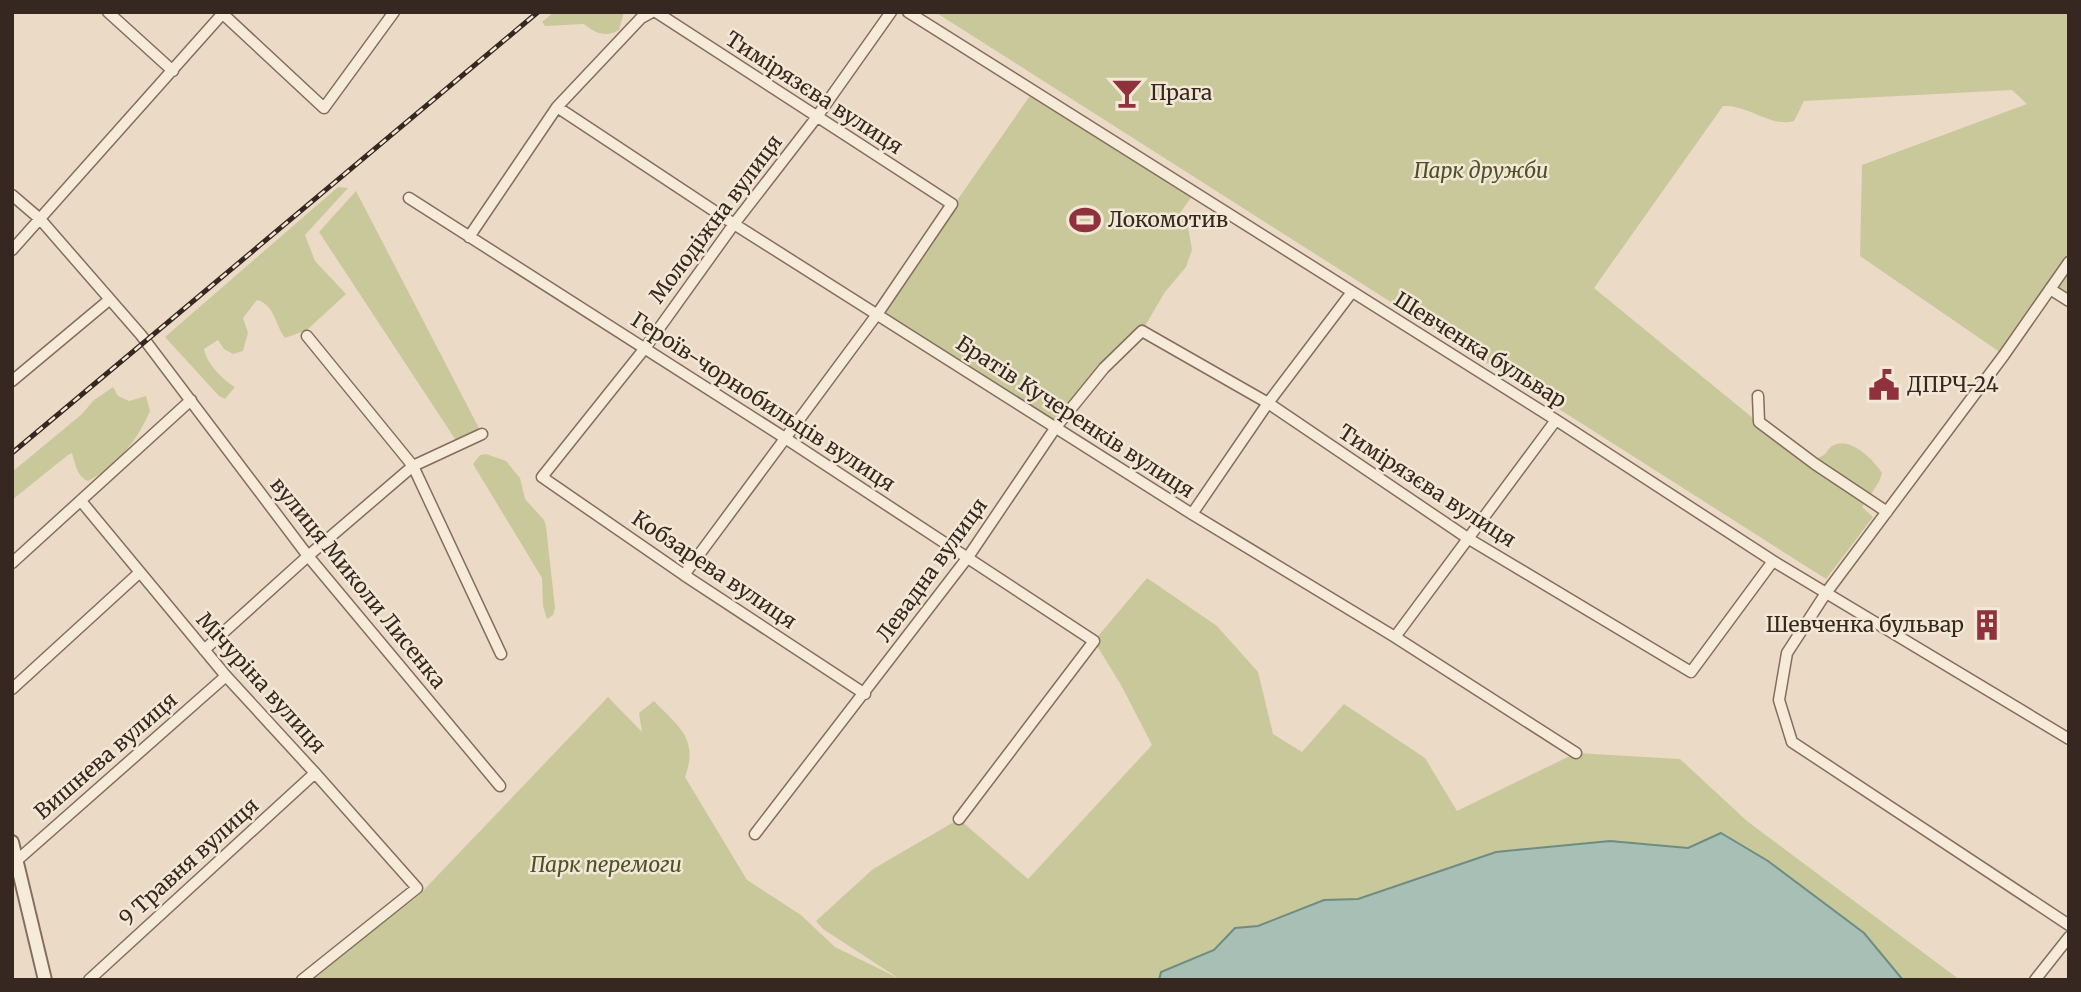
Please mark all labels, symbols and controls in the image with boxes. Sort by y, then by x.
street label: Тимірязєва вулиця [720,25,908,160]
bar icon: Прага [1110,76,1144,110]
place label: Прага [1150,79,1212,106]
street label: Молодіжна вулиця [643,129,788,308]
park label: Парк дружби [1414,157,1548,184]
sports icon: Локомотив [1068,203,1102,237]
place label: Локомотив [1108,206,1228,233]
street label: Шевченка бульвар [1389,286,1572,414]
street label: Героїв-чорнобильців вулиця [626,306,900,497]
street label: Братів Кучеренків вулиця [951,329,1200,504]
public building icon: ДПРЧ-24 [1867,368,1901,402]
place label: ДПРЧ-24 [1907,371,1999,398]
street label: Тимірязєва вулиця [1333,418,1521,553]
street label: вулиця Миколи Лисенка [265,471,452,694]
street label: Левадна вулиця [870,492,993,647]
street label: Кобзарева вулиця [627,504,802,635]
street label: Мічуріна вулиця [191,606,332,759]
building icon: Шевченка бульвар [1970,608,2004,642]
place label: Шевченка бульвар [1766,611,1964,638]
street label: Вишнева вулиця [29,686,183,825]
street label: 9 Травня вулиця [113,792,264,931]
park label: Парк перемоги [530,851,682,878]

